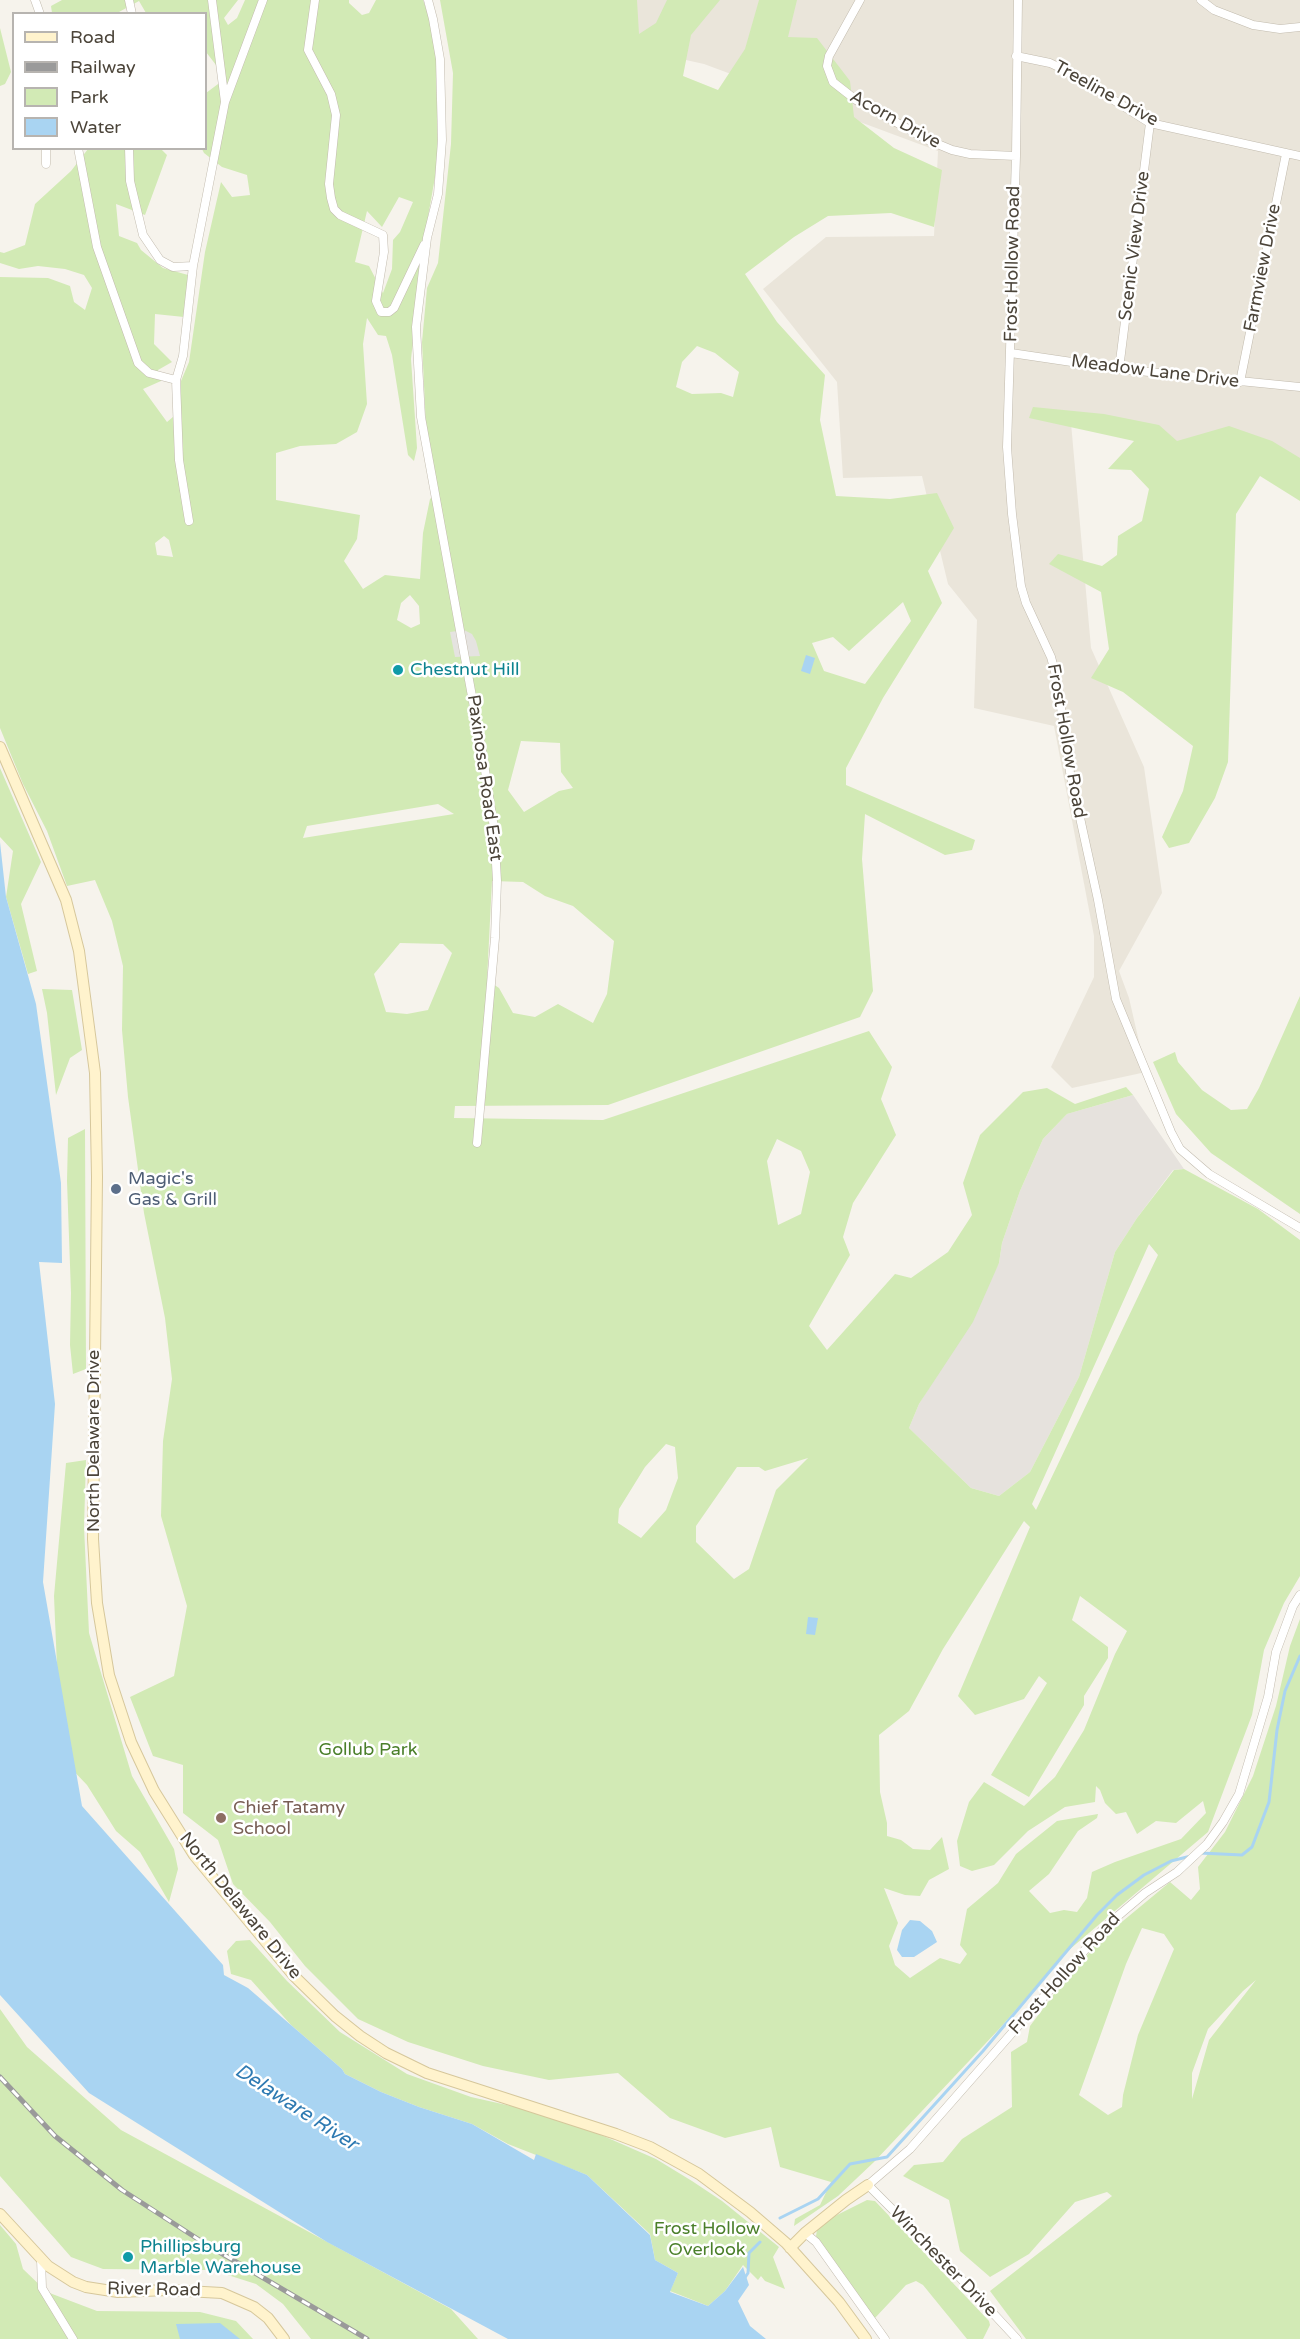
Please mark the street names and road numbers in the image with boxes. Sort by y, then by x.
street label: Treeline Drive [1050,56,1162,132]
street label: Acorn Drive [846,86,944,154]
street label: Scenic View Drive [1115,170,1155,322]
street label: Frost Hollow Road [1001,186,1025,342]
street label: Farmview Drive [1240,202,1286,334]
street label: Meadow Lane Drive [1070,351,1240,393]
street label: Frost Hollow Road [1042,662,1090,820]
street label: Paxinosa Road East [462,693,506,863]
street label: North Delaware Drive [83,1350,105,1532]
street label: North Delaware Drive [174,1828,306,1984]
street label: Frost Hollow Road [1005,1909,1125,2039]
street label: Winchester Drive [885,2202,1001,2322]
street label: River Road [107,2278,201,2302]

